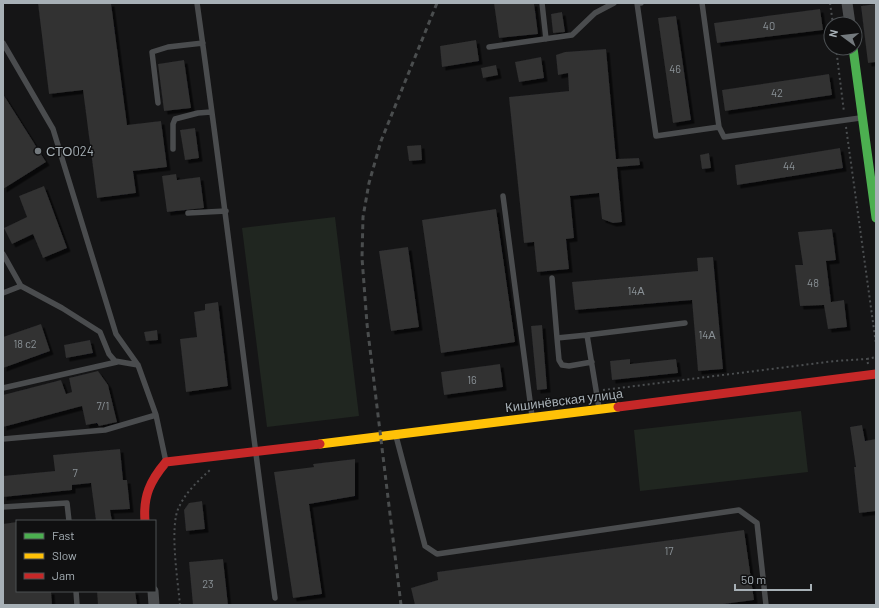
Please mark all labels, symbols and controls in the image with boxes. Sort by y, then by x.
north arrow [823,16,863,56]
house number: 40 [763,19,775,32]
text: N [826,28,840,39]
house number: 46 [669,62,681,75]
house number: 42 [771,86,783,99]
place label: СТО024 [46,143,94,159]
marker: СТО024 [33,146,43,156]
house number: 44 [783,159,795,172]
house number: 48 [807,276,819,289]
house number: 14А [627,284,645,297]
house number: 14А [698,328,716,341]
house number: 18 с2 [13,337,37,350]
house number: 16 [467,373,477,386]
street label: Кишинёвская улица [504,385,625,415]
house number: 7/1 [97,399,109,412]
house number: 7 [72,466,78,479]
legend [16,520,156,592]
text: Fast [52,528,75,542]
house number: 17 [664,544,674,557]
text: Slow [52,548,77,562]
scale bar [735,566,811,592]
text: Jam [52,568,75,582]
text: 50 m [741,572,766,586]
house number: 23 [202,577,214,590]

